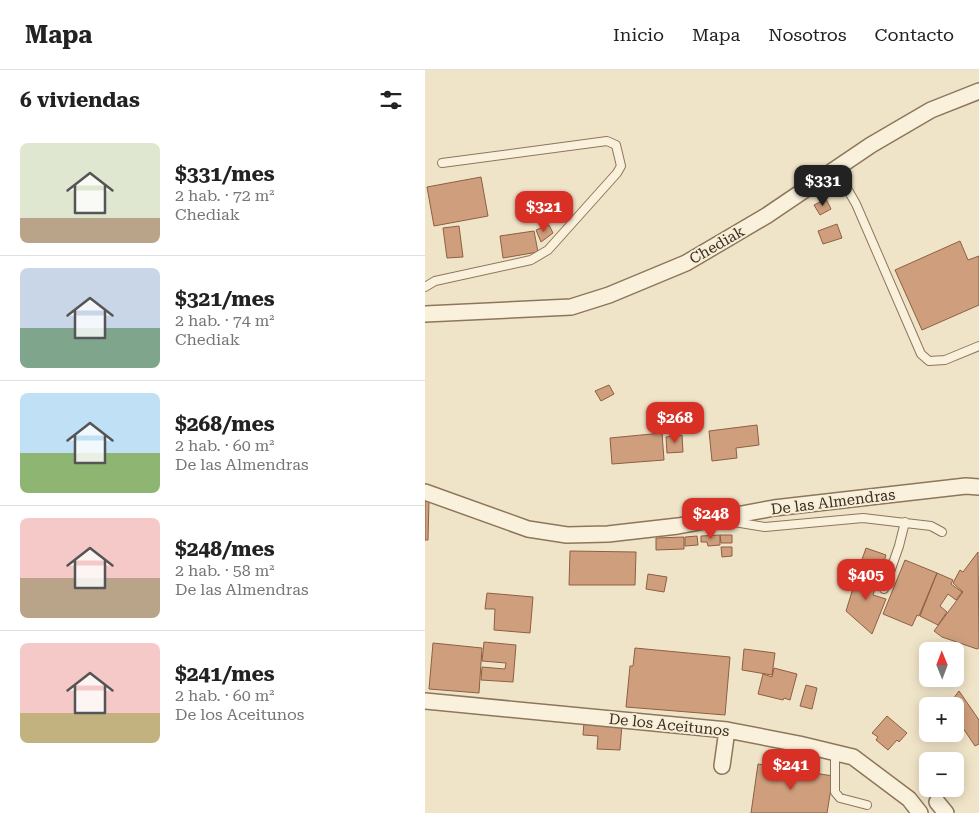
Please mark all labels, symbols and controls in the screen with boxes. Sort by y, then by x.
text: Mapa [25,21,92,49]
text: Inicio [613,24,664,45]
text: Mapa [692,24,740,45]
text: Nosotros [768,24,846,45]
text: Contacto [874,24,954,45]
icon: filters [377,86,405,114]
text: 6 viviendas [20,88,140,112]
text: $331/mes [175,162,275,186]
icon: home [60,163,120,223]
pin: $331 [793,164,853,207]
text: $331 [805,171,841,190]
text: 2 hab. · 72 m² [175,186,275,205]
pin: $321 [514,190,574,233]
text: $321 [526,197,562,216]
text: Chediak [175,205,240,224]
street label: Chediak [686,222,748,268]
text: $321/mes [175,287,275,311]
icon: home [60,288,120,348]
text: 2 hab. · 74 m² [175,311,275,330]
text: Chediak [175,330,240,349]
pin: $268 [645,402,705,444]
text: $268 [657,408,693,427]
text: $268/mes [175,412,275,436]
icon: home [60,413,120,473]
text: 2 hab. · 60 m² [175,436,275,455]
text: De las Almendras [175,455,309,474]
street label: De las Almendras [770,485,896,519]
pin: $248 [681,498,741,540]
text: $248 [693,504,729,523]
text: $248/mes [175,537,275,561]
icon: home [60,538,120,598]
pin: $405 [836,558,896,601]
text: 2 hab. · 58 m² [175,561,275,580]
text: $405 [848,565,884,584]
text: De las Almendras [175,580,309,599]
north arrow [919,642,964,688]
map controls [919,642,964,797]
text: $241/mes [175,662,275,686]
icon: home [60,663,120,723]
text: 2 hab. · 60 m² [175,686,275,705]
button: + [919,697,964,742]
text: De los Aceitunos [175,705,304,724]
street label: De los Aceitunos [608,710,730,740]
pin: $241 [761,748,821,791]
button: − [919,752,964,797]
text: $241 [773,755,809,774]

